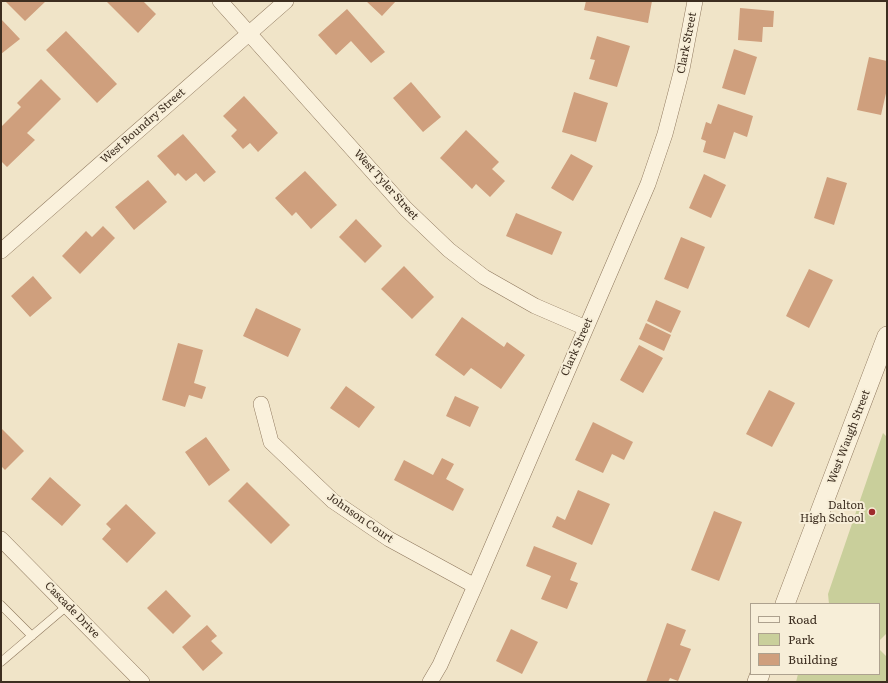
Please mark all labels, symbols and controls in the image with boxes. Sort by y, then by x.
street label: Clark Street [675,11,699,75]
street label: West Boundry Street [98,86,188,166]
street label: West Tyler Street [351,147,421,223]
street label: Clark Street [558,316,596,378]
street label: West Waugh Street [825,388,873,486]
street label: Johnson Court [324,490,396,546]
place label: Dalton High School [800,499,864,525]
marker: Dalton High School [867,507,877,517]
street label: Cascade Drive [42,579,102,641]
legend [750,603,880,675]
text: Road [788,610,817,628]
text: Park [788,630,814,648]
text: Building [788,650,837,668]

